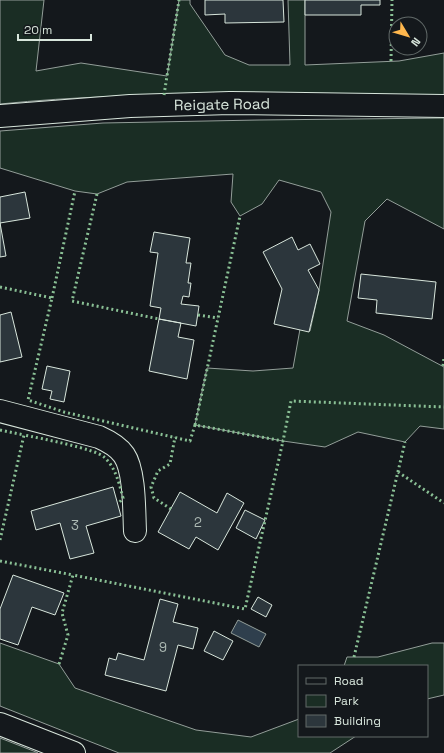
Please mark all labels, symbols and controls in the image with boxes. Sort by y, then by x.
scale bar [18,16,91,42]
north arrow [388,16,428,56]
text: 20 m [24,22,52,38]
text: N [408,35,424,49]
street label: Reigate Road [174,94,270,114]
house number: 2 [194,514,202,531]
house number: 3 [71,517,79,534]
house number: 9 [159,639,167,656]
legend [298,665,428,737]
text: Road [334,673,363,689]
text: Park [334,693,359,709]
text: Building [334,713,381,729]

